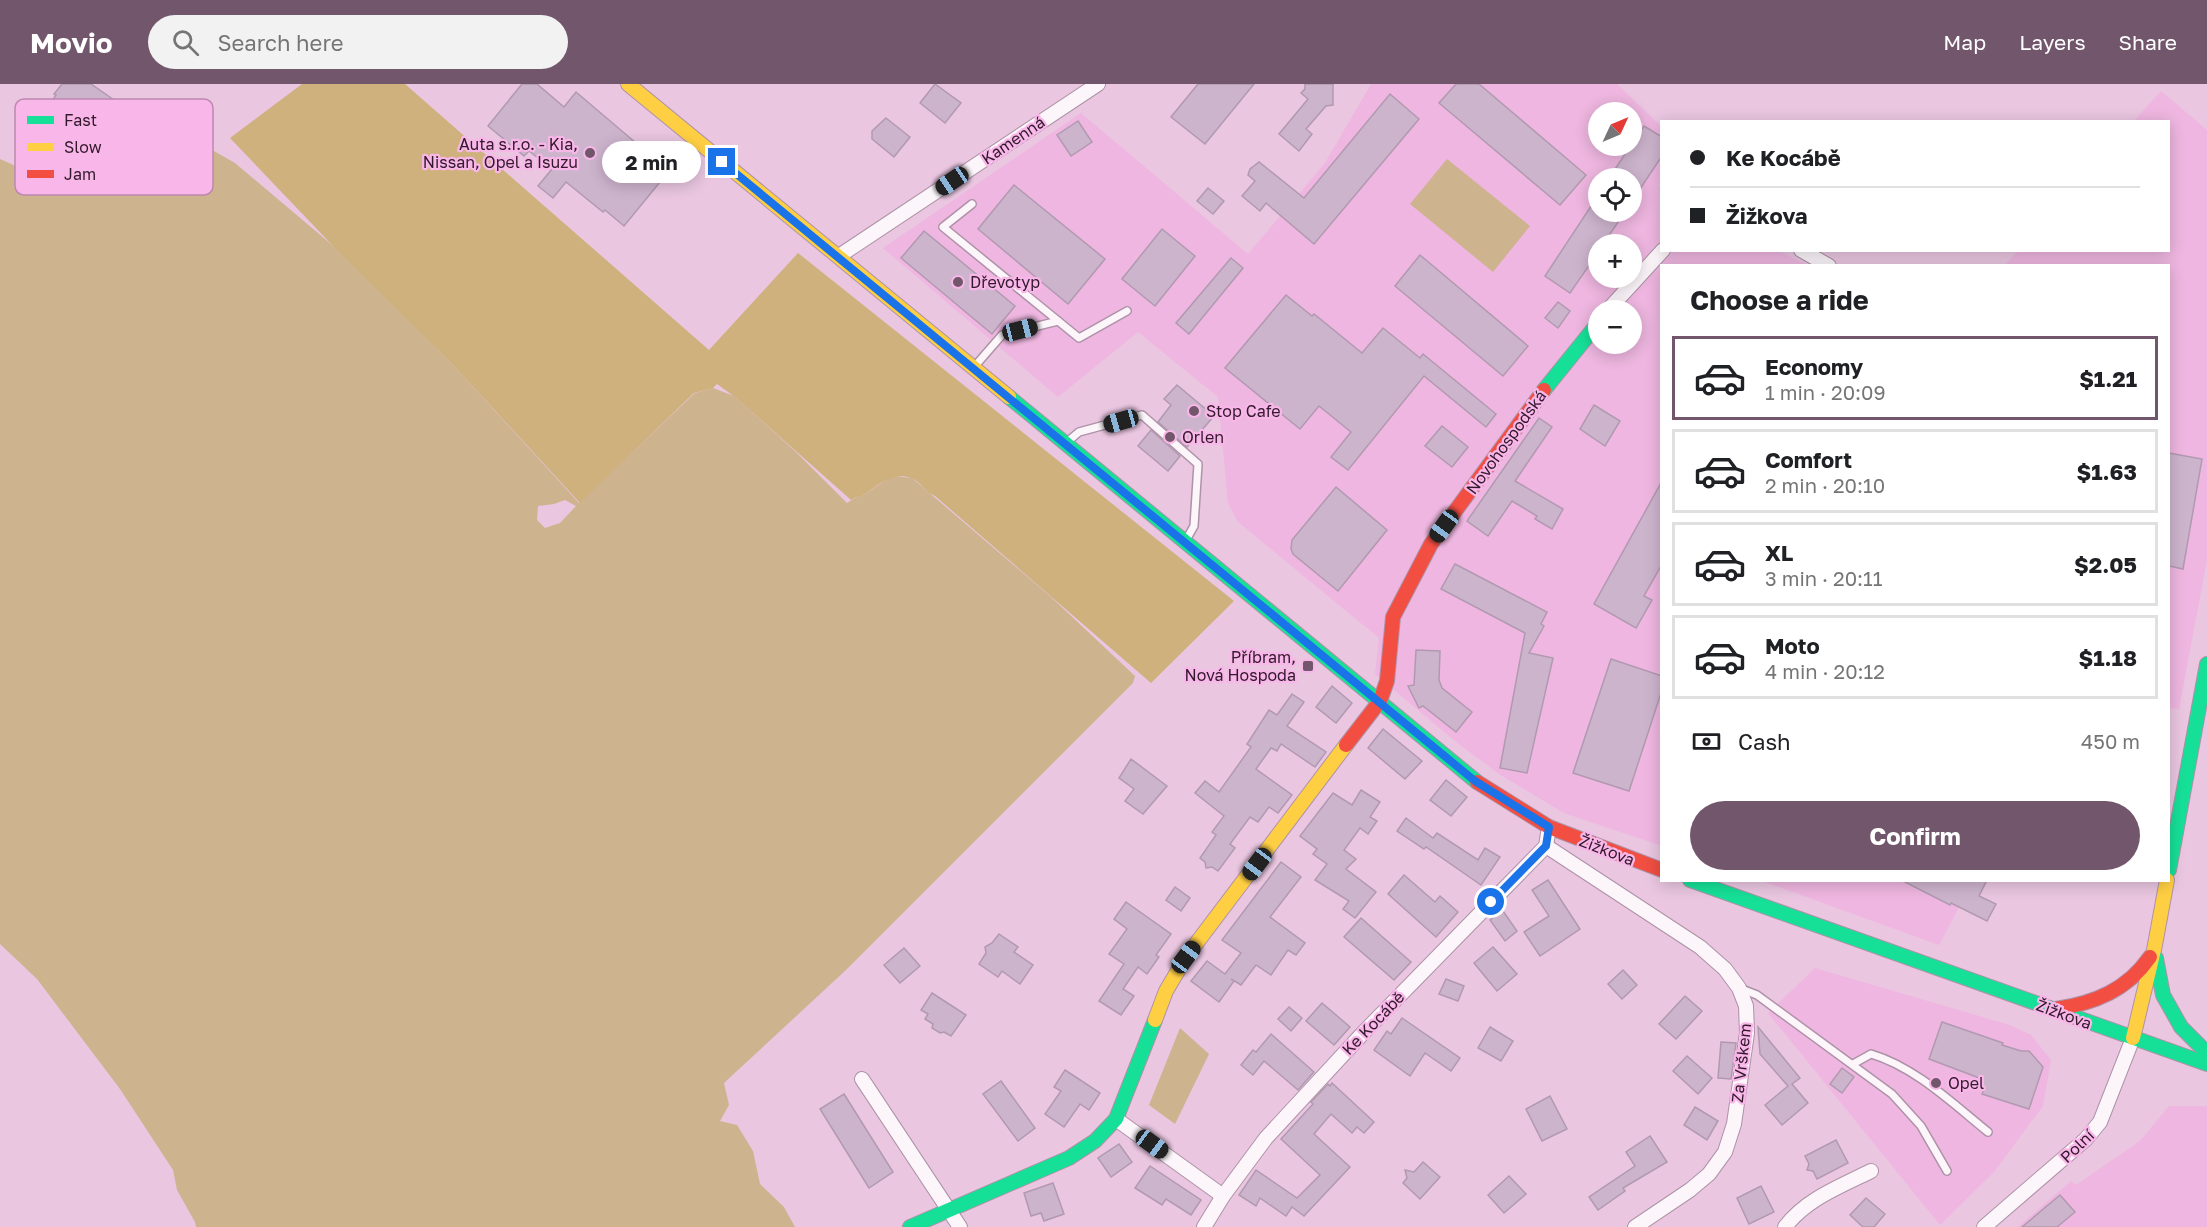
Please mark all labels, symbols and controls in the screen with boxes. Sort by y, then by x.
search box [148,15,568,69]
text: Movio [30,26,112,59]
icon: search [169,26,202,59]
text: Search here [217,29,344,56]
text: Map [1943,29,1986,55]
text: Layers [2019,29,2086,55]
text: Share [2119,29,2177,55]
legend [15,99,213,195]
north arrow [1588,102,1642,156]
map controls [1588,102,1642,354]
text: Fast [64,110,97,130]
street label: Kamenná [978,112,1048,168]
place label: Auta s.r.o. - Kia, Nissan, Opel a Isuzu [423,134,578,172]
text: Slow [64,137,102,157]
callout: 2 min [602,141,701,183]
text: Ke Kocábě [1726,144,1841,171]
marker: Auta s.r.o. - Kia, Nissan, Opel a Isuzu [583,146,597,160]
route end [708,148,735,175]
text: 2 min [625,150,678,174]
car [932,163,972,199]
text: Jam [64,164,96,184]
button: locate [1588,168,1642,222]
text: Žižkova [1726,202,1807,229]
button: + [1588,234,1642,288]
place label: Dřevotyp [970,272,1040,292]
marker: Dřevotyp [951,275,965,289]
text: Choose a ride [1690,284,1869,316]
button: − [1588,300,1642,354]
car [1000,317,1040,343]
icon: car [1693,351,1747,405]
text: Economy [1765,353,1863,380]
text: $1.21 [2079,365,2137,392]
text: 1 min · 20:09 [1765,380,1886,404]
street label: Novohospodská [1462,386,1550,498]
place label: Stop Cafe [1206,401,1281,421]
marker: Stop Cafe [1187,404,1201,418]
car [1101,407,1141,435]
place label: Orlen [1182,427,1224,447]
marker: Orlen [1163,430,1177,444]
icon: car [1693,444,1747,498]
text: Comfort [1765,446,1852,473]
text: $1.63 [2076,458,2137,485]
text: 2 min · 20:10 [1765,473,1885,497]
car [1426,506,1462,546]
icon: car [1693,537,1747,591]
text: XL [1765,539,1793,566]
text: $2.05 [2074,551,2137,578]
text: 3 min · 20:11 [1765,566,1882,590]
icon: car [1693,630,1747,684]
text: Moto [1765,632,1820,659]
text: $1.18 [2078,644,2137,671]
place label: Příbram, Nová Hospoda [1184,647,1296,685]
marker: Příbram, Nová Hospoda [1301,659,1315,673]
text: 4 min · 20:12 [1765,659,1885,683]
icon: cash [1690,725,1723,758]
text: Cash [1738,728,1791,755]
text: 450 m [2081,729,2140,753]
button: Confirm [1690,801,2140,870]
street label: Žižkova [1577,830,1637,870]
car [1239,844,1275,884]
route start [1477,888,1504,915]
car [1168,937,1204,977]
street label: Ke Kocábě [1338,987,1408,1059]
street label: Žižkova [2034,995,2094,1033]
street label: Za Vrškem [1727,1022,1755,1104]
place label: Opel [1948,1073,1984,1093]
marker: Opel [1929,1076,1943,1090]
street label: Polní [2056,1124,2099,1167]
car [1132,1126,1172,1162]

